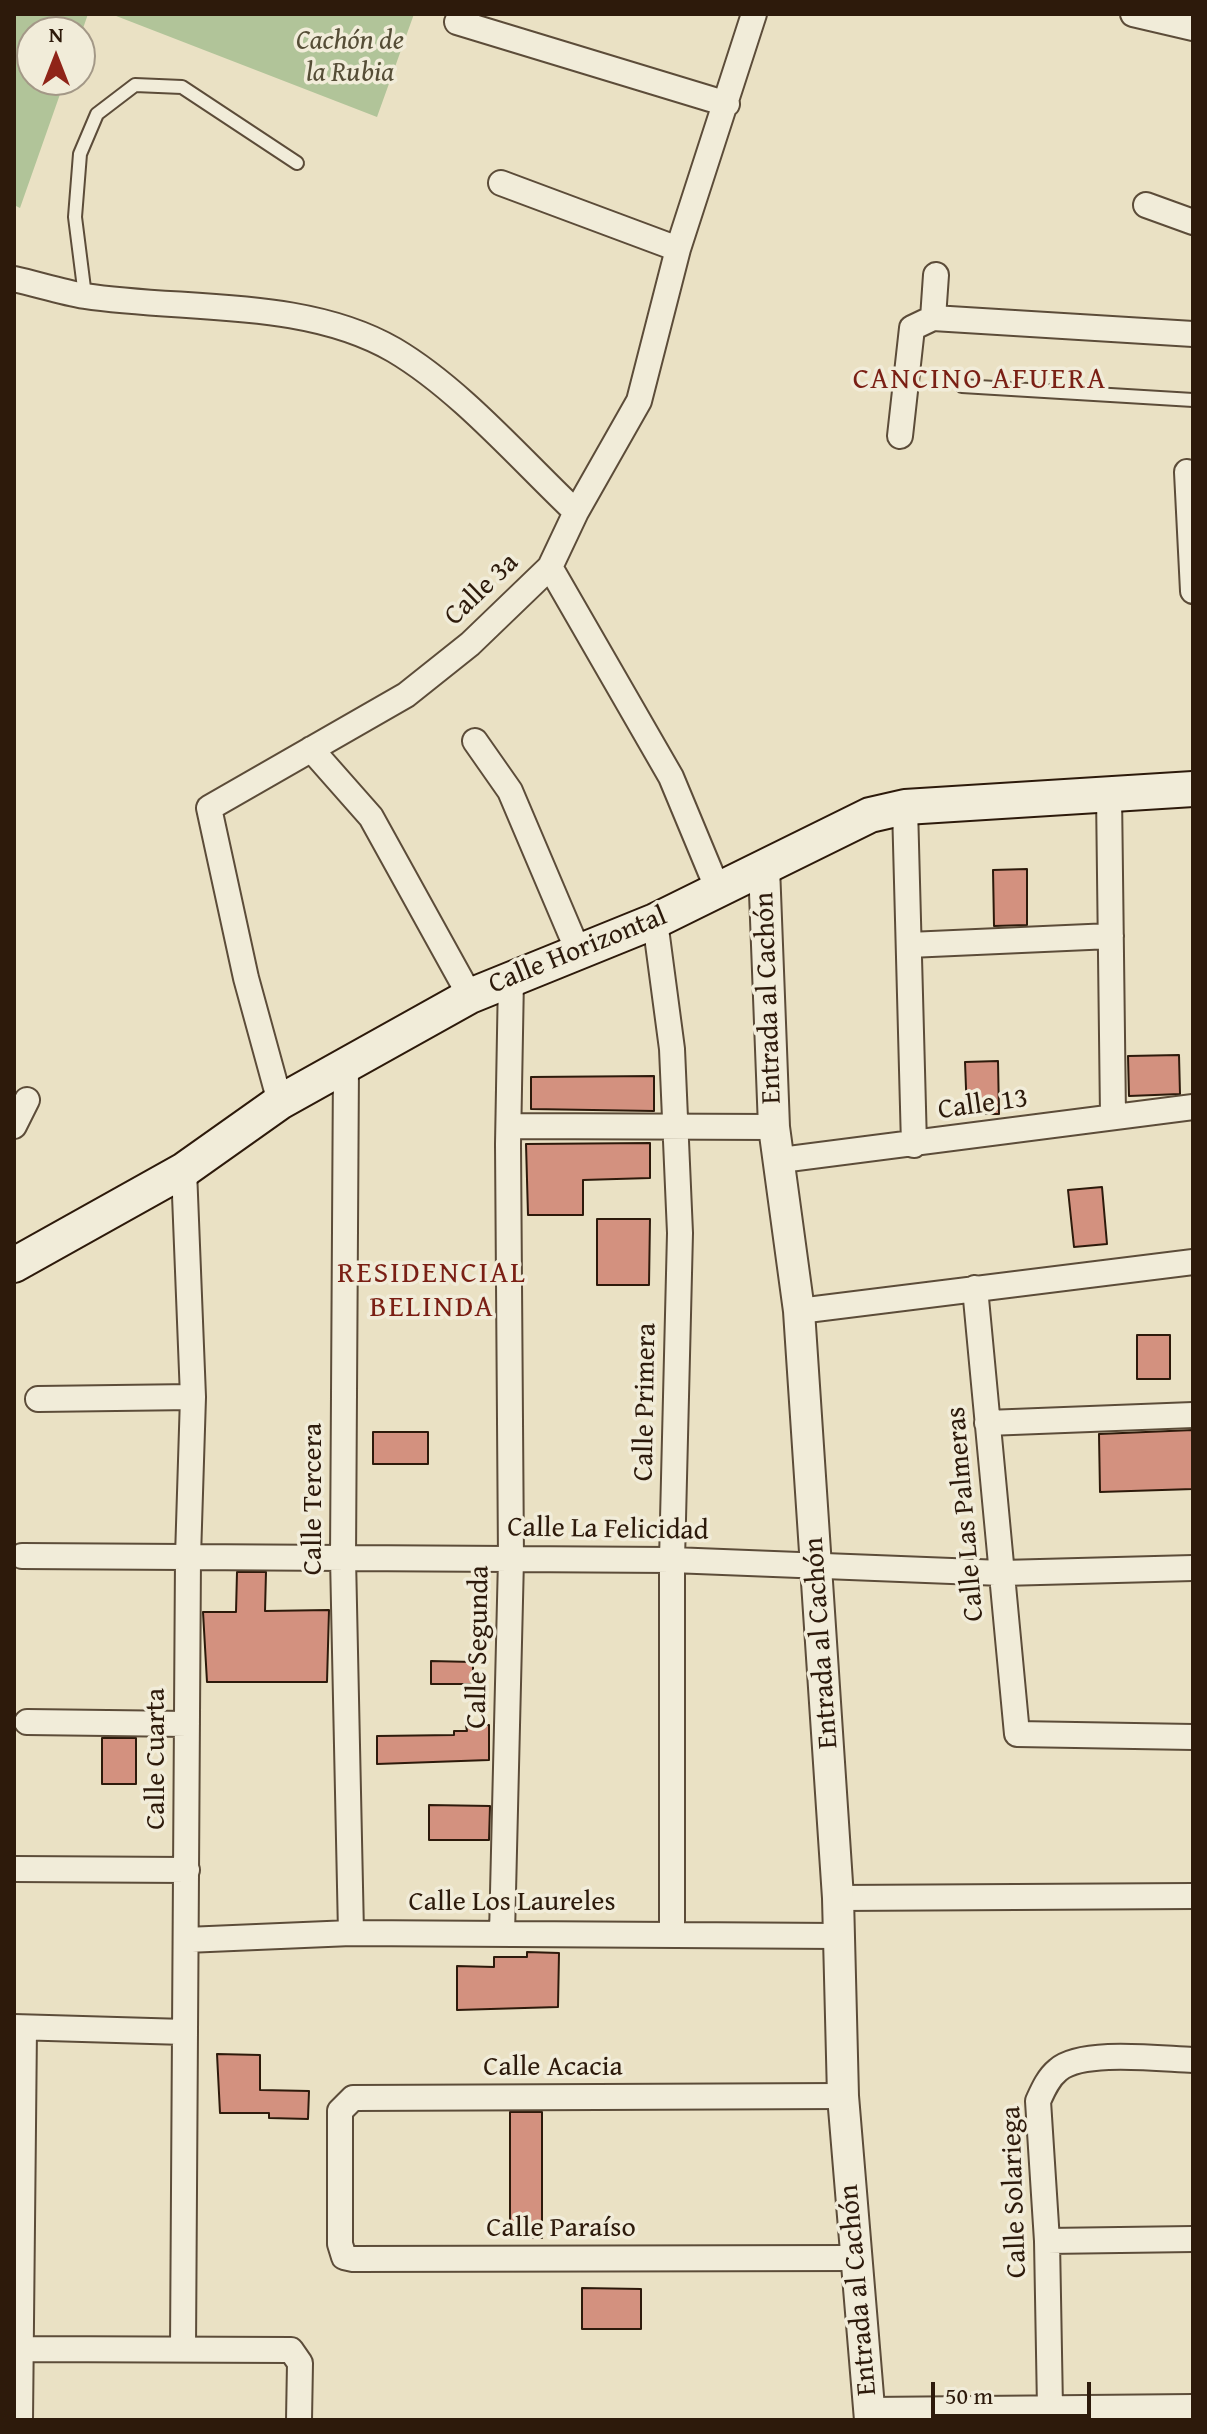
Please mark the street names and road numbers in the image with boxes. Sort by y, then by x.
street label: Calle 3a [438,547,526,633]
street label: Entrada al Cachón [749,891,789,1105]
street label: Calle Horizontal [484,900,672,1002]
street label: Calle 13 [936,1082,1030,1128]
street label: Calle Primera [628,1322,664,1482]
street label: Calle Las Palmeras [940,1405,992,1623]
street label: Calle Tercera [297,1423,331,1575]
street label: Calle La Felicidad [507,1511,709,1549]
street label: Entrada al Cachón [798,1536,846,1750]
street label: Calle Segunda [461,1565,497,1729]
street label: Calle Cuarta [140,1688,174,1830]
street label: Calle Los Laureles [408,1886,616,1920]
street label: Calle Acacia [483,2051,623,2085]
street label: Calle Solariega [995,2105,1035,2279]
street label: Entrada al Cachón [833,2183,885,2397]
street label: Calle Paraíso [486,2212,636,2246]

